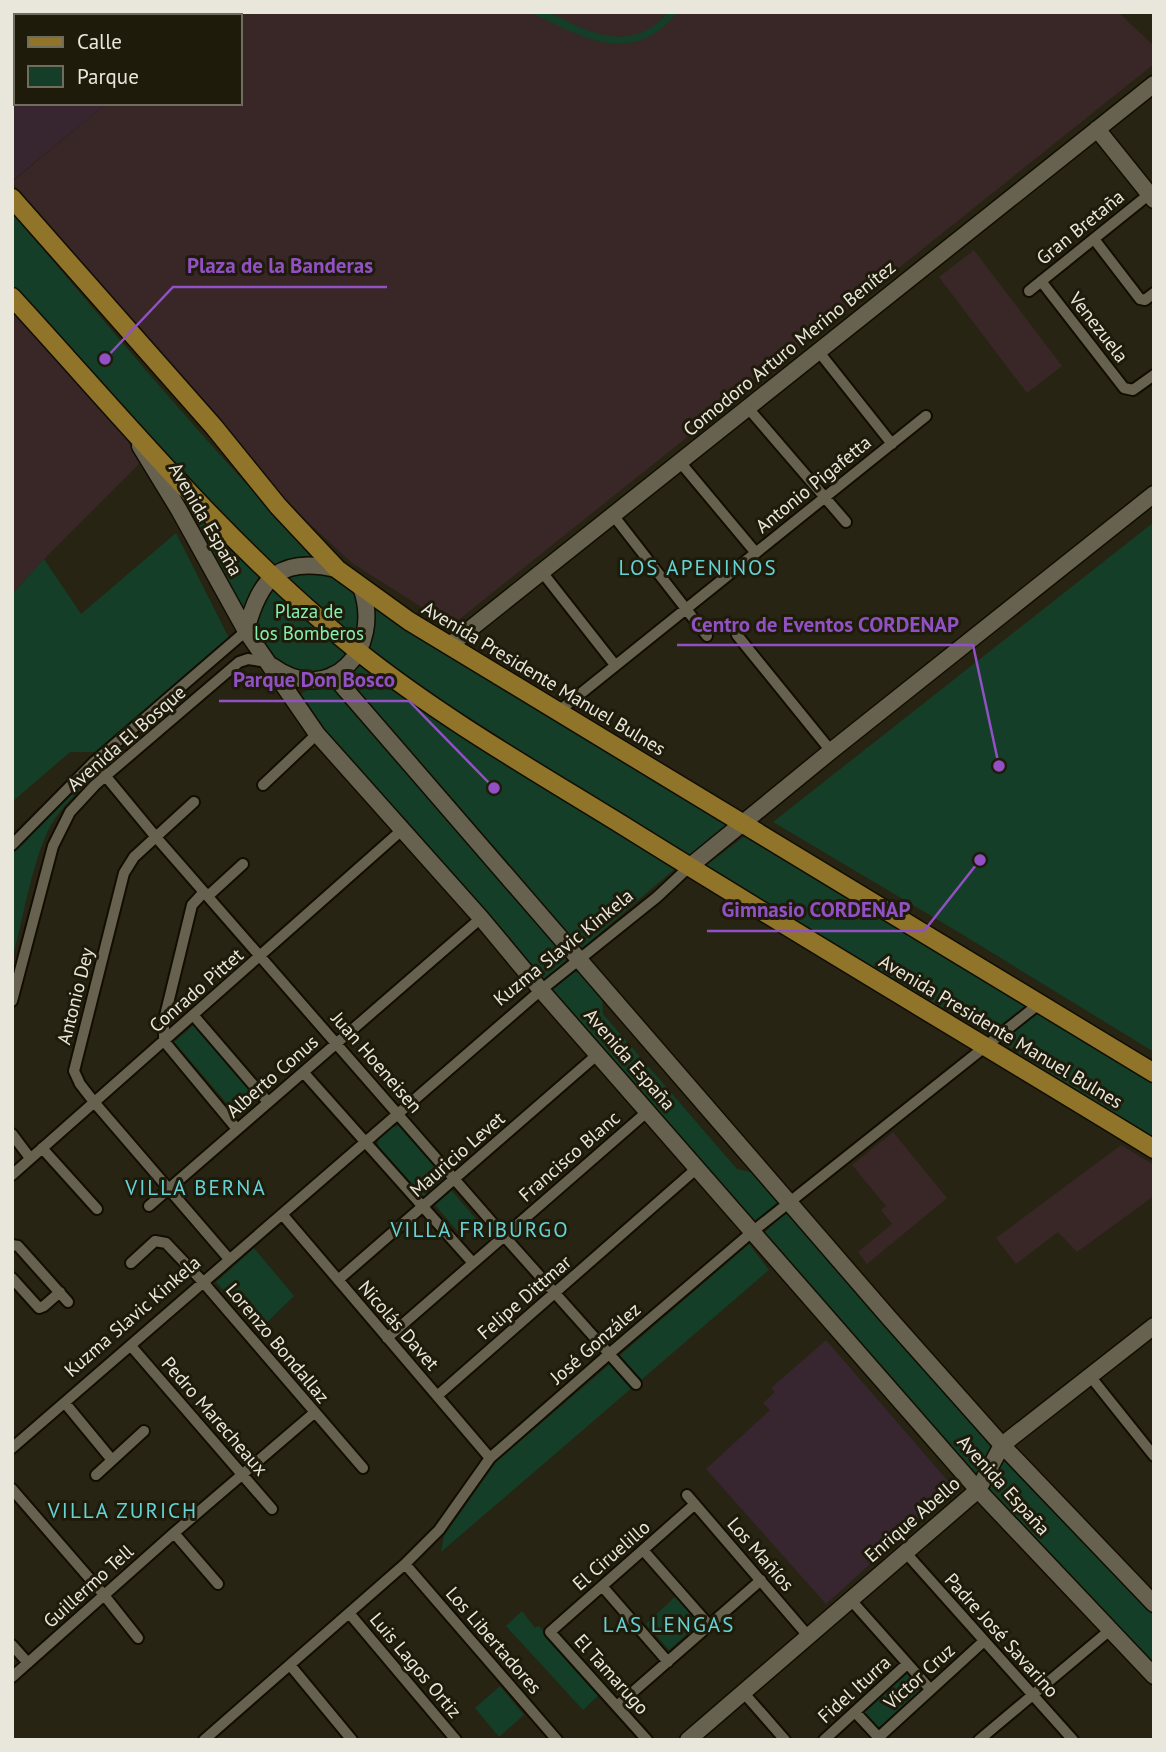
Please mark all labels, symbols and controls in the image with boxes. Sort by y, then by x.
legend [14,14,242,105]
text: Calle [77,28,122,55]
text: Parque [77,63,139,90]
street label: Gran Bretaña [1031,184,1129,270]
callout: Plaza de la Banderas [173,245,387,287]
text: Plaza de la Banderas [187,252,373,279]
street label: Comodoro Arturo Merino Benítez [678,255,900,441]
street label: Venezuela [1064,286,1134,367]
street label: Antonio Pigafetta [750,430,876,538]
street label: Avenida España [164,458,248,580]
district label: LOS APENINOS [618,554,778,581]
street label: Avenida Presidente Manuel Bulnes [418,596,670,760]
park label: Plaza de los Bomberos [254,599,364,645]
callout: Centro de Eventos CORDENAP [677,603,973,645]
text: Centro de Eventos CORDENAP [691,611,959,638]
callout: Parque Don Bosco [219,659,409,701]
text: Parque Don Bosco [233,666,395,693]
street label: Avenida El Bosque [62,680,190,796]
street label: Kuzma Slavic Kinkela [488,883,638,1011]
callout: Gimnasio CORDENAP [707,889,924,931]
text: Gimnasio CORDENAP [722,896,910,923]
street label: Conrado Pittet [144,942,248,1037]
street label: Antonio Dey [51,945,99,1047]
street label: Avenida Presidente Manuel Bulnes [875,949,1127,1113]
street label: Avenida España [579,1003,681,1115]
street label: Juan Hoeneisen [326,1006,428,1118]
street label: Alberto Conus [221,1030,323,1122]
street label: Mauricio Levet [405,1106,510,1202]
street label: Francisco Blanc [514,1106,624,1206]
district label: VILLA BERNA [124,1174,267,1201]
district label: VILLA FRIBURGO [389,1216,570,1243]
street label: Felipe Dittmar [472,1249,576,1344]
street label: Kuzma Slavic Kinkela [59,1250,205,1382]
street label: Nicolás Davet [353,1275,445,1375]
street label: Lorenzo Bondallaz [221,1278,335,1408]
street label: José González [544,1297,645,1389]
street label: Pedro Marecheaux [157,1352,273,1481]
street label: Avenida España [953,1430,1055,1540]
street label: Enrique Abello [859,1471,965,1567]
district label: VILLA ZURICH [47,1497,198,1524]
street label: Los Mañíos [722,1512,800,1596]
street label: El Ciruelillo [567,1515,655,1595]
street label: Guillermo Tell [38,1539,138,1633]
street label: Padre José Savarino [940,1568,1064,1702]
street label: Los Libertadores [441,1581,547,1699]
street label: Luis Lagos Ortiz [365,1607,467,1723]
district label: LAS LENGAS [603,1611,735,1638]
street label: El Tamarugo [570,1629,654,1719]
street label: Víctor Cruz [878,1638,959,1715]
street label: Fidel Iturra [813,1650,895,1728]

